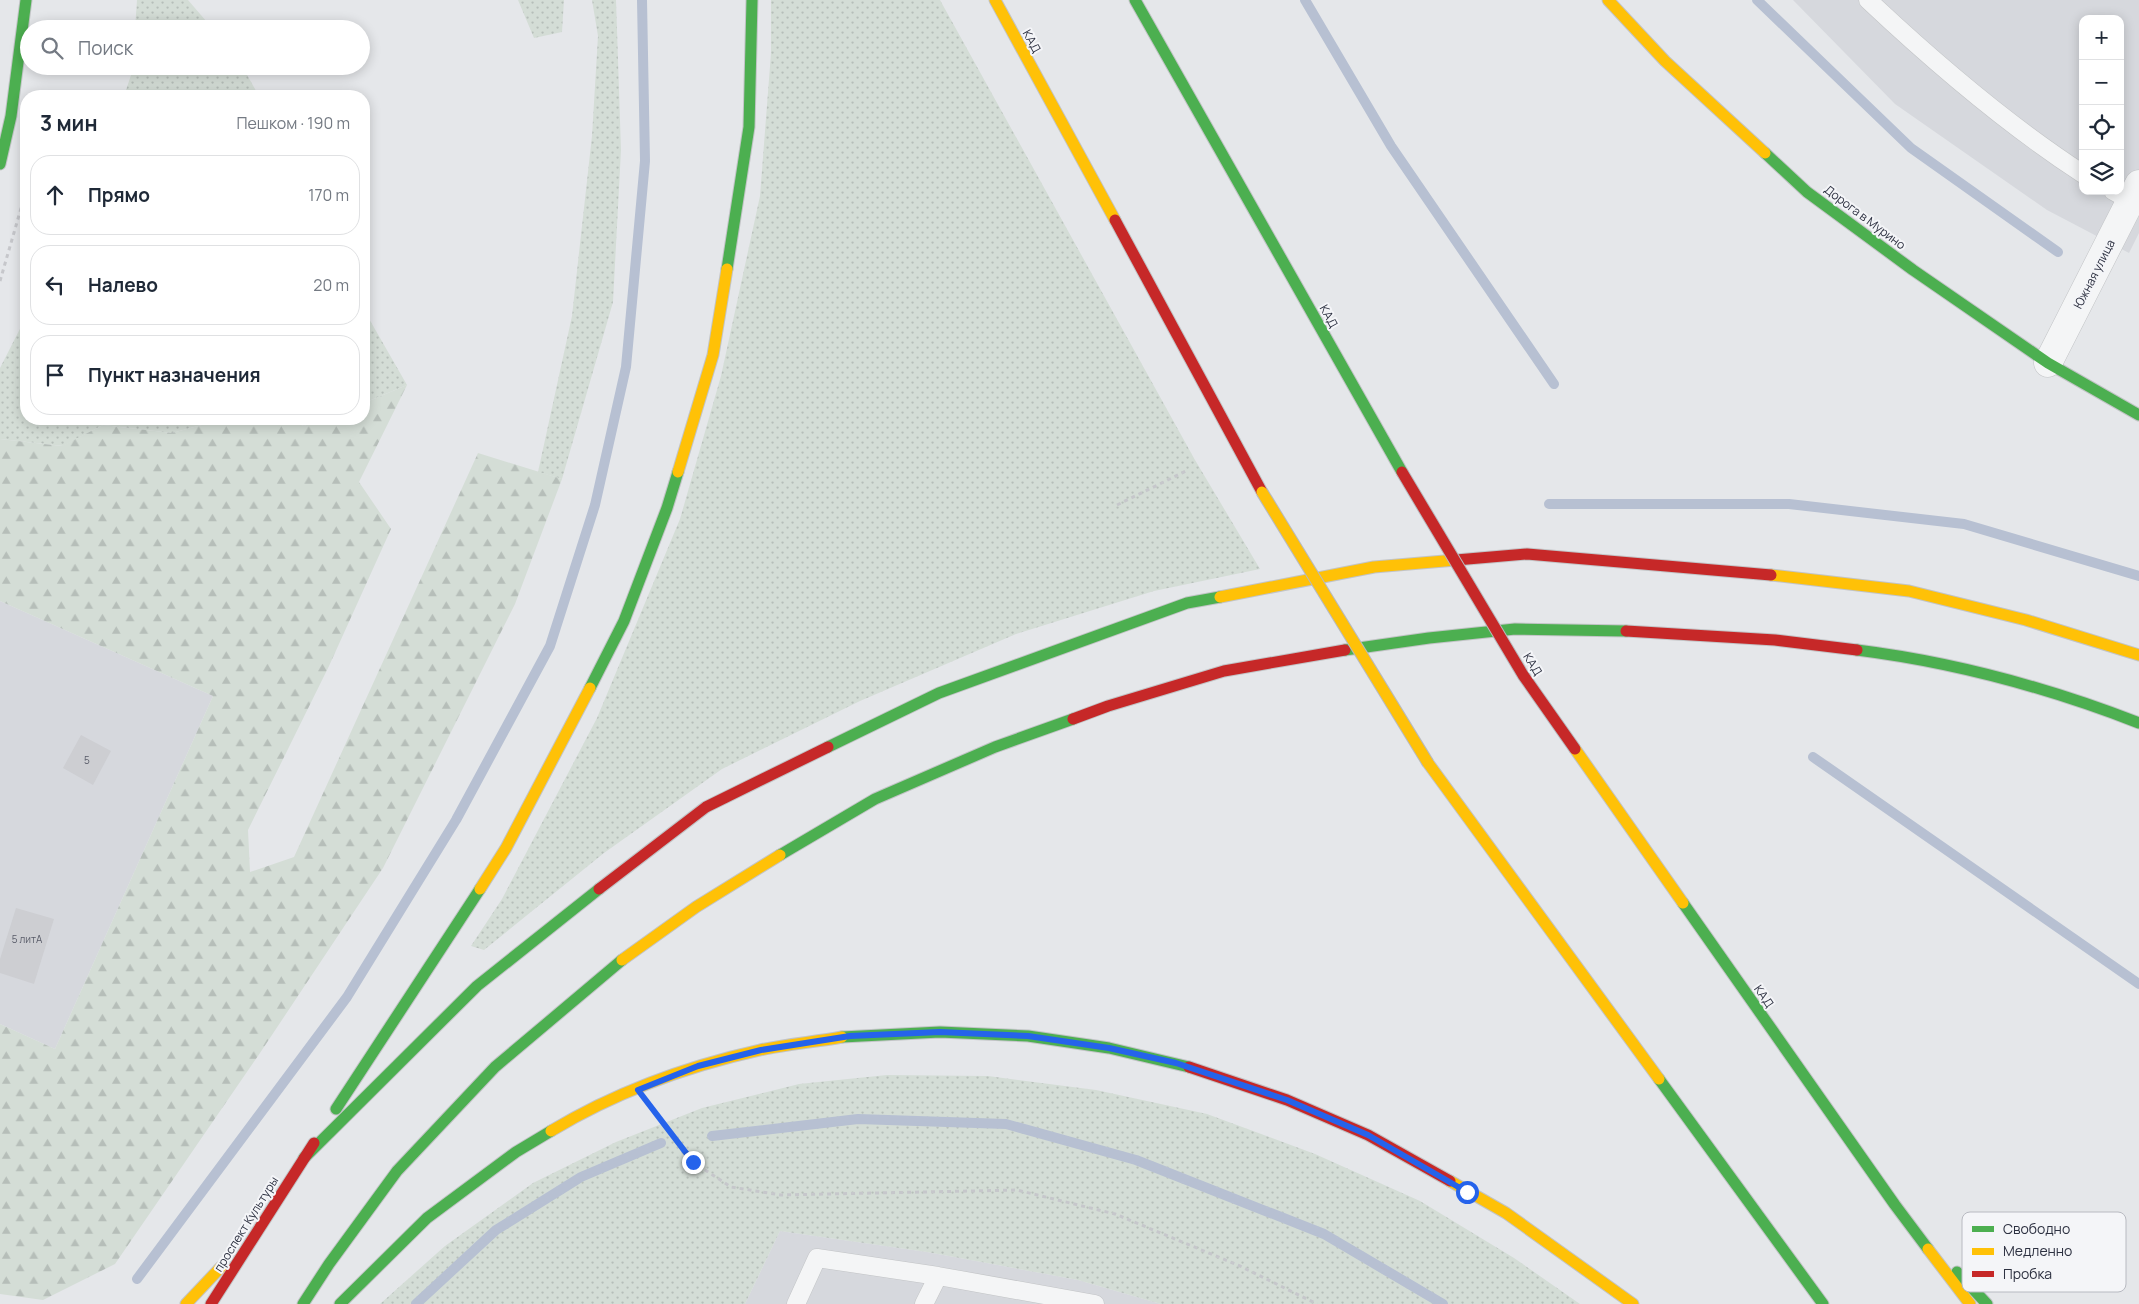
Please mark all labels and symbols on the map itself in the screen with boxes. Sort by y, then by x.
street label: КАД [1019,26,1045,56]
street label: Дорога в Мурино [1821,181,1909,253]
street label: Южная улица [2069,236,2119,312]
street label: КАД [1316,301,1342,331]
street label: КАД [1519,649,1547,679]
house number: 5 [84,753,90,767]
house number: 5 литА [12,932,43,946]
street label: КАД [1750,981,1778,1011]
route end [682,1151,705,1174]
street label: проспект Культуры [210,1173,282,1275]
route start [1456,1181,1479,1204]
legend [1962,1212,2126,1292]
text: Свободно [2003,1219,2070,1238]
text: Медленно [2003,1241,2072,1260]
text: Пробка [2003,1264,2052,1283]

